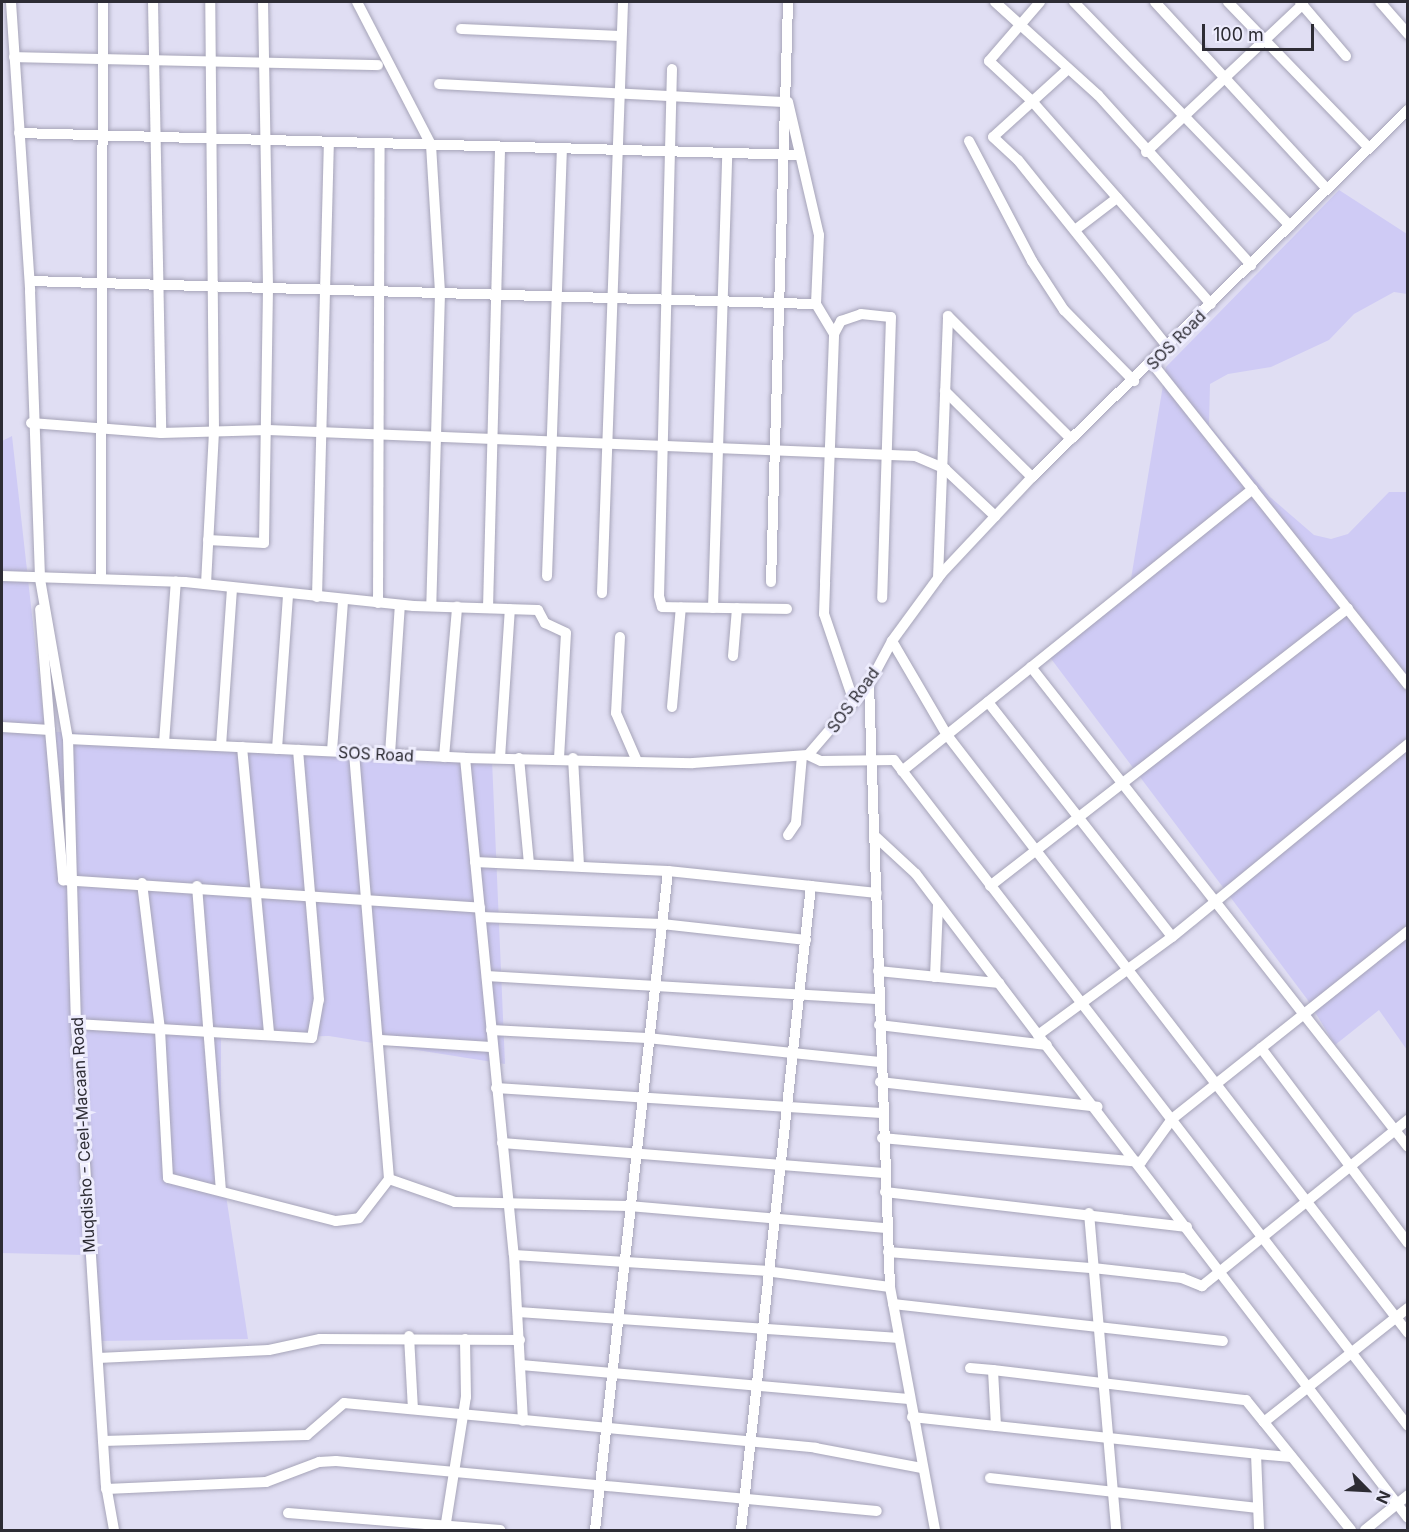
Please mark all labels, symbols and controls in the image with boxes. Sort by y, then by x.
scale bar [1205,12,1318,50]
text: 100 m [1213,24,1264,45]
street label: SOS Road [1142,306,1210,374]
street label: SOS Road [823,664,883,736]
street label: SOS Road [338,742,414,766]
street label: Muqdisho - Ceel-Macaan Road [67,1017,99,1253]
north arrow [1337,1460,1397,1520]
text: N [1372,1488,1395,1507]

